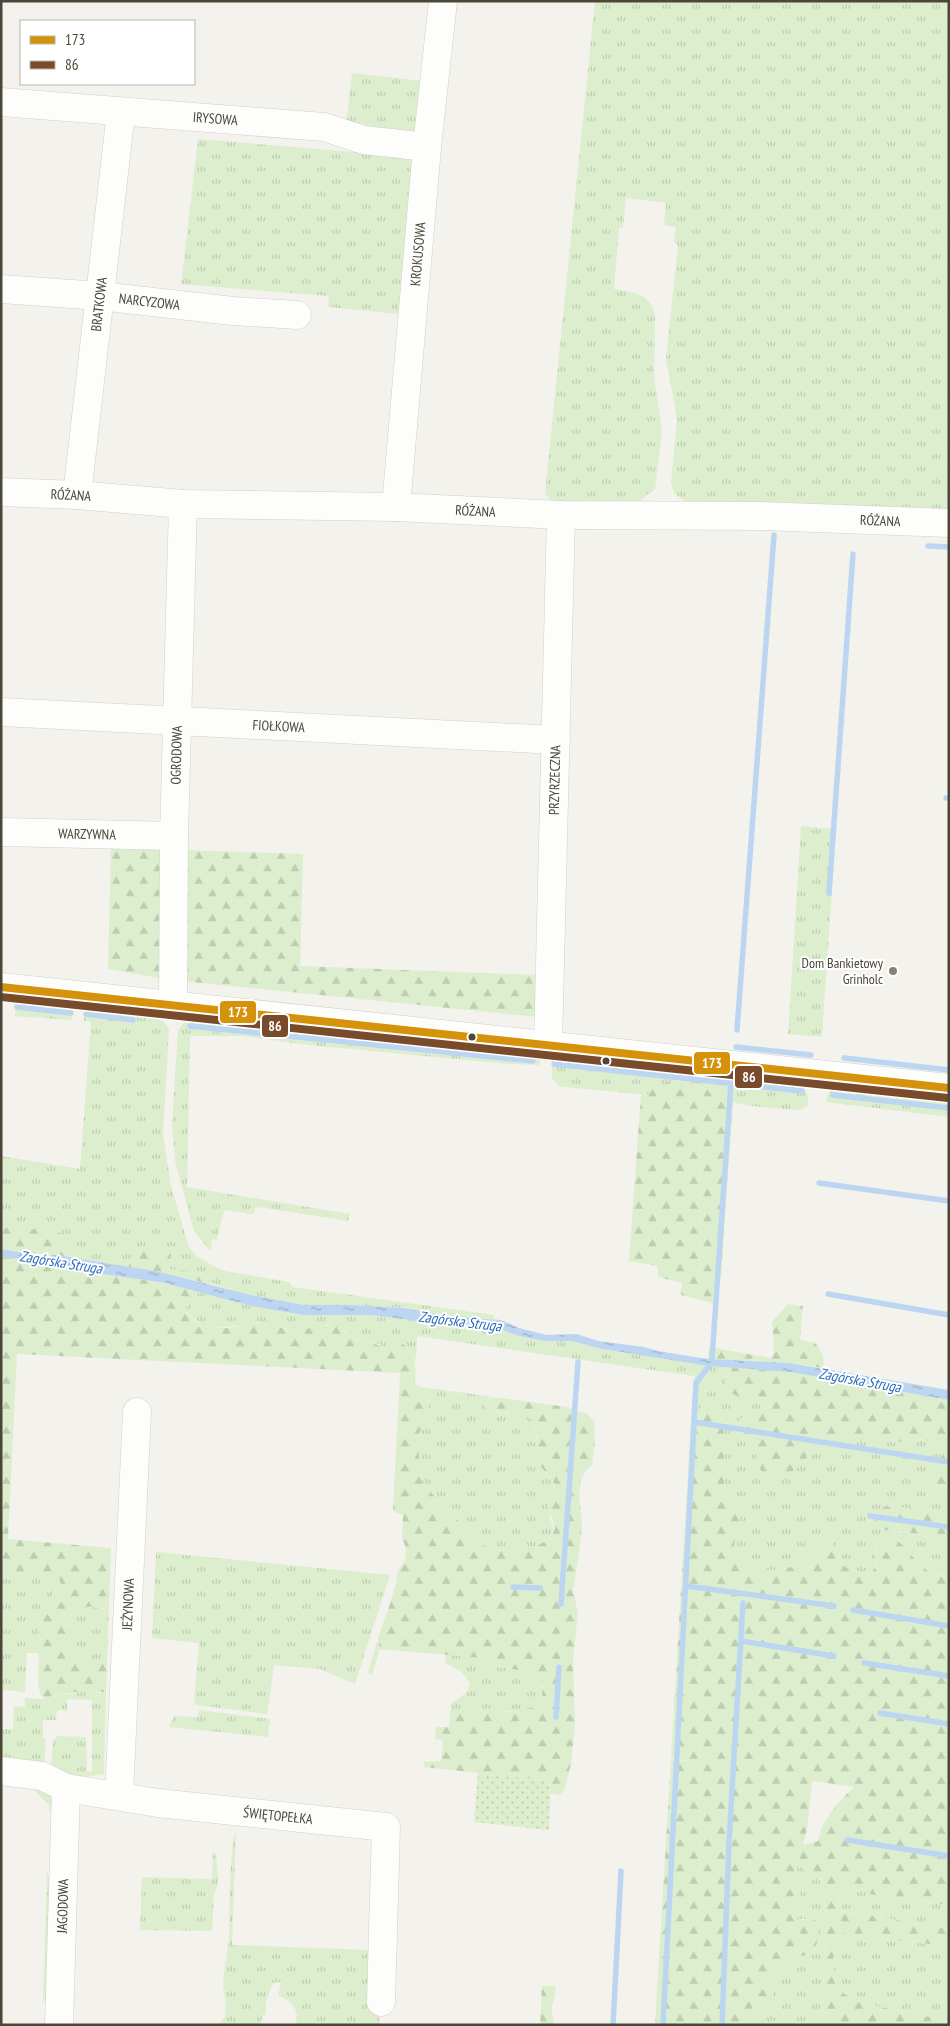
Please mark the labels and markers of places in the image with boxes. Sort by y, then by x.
place label: Dom Bankietowy Grinholc [802,954,884,988]
marker: Dom Bankietowy Grinholc [887,965,899,977]
unlabelled marker [467,1032,477,1042]
unlabelled marker [601,1056,611,1066]

